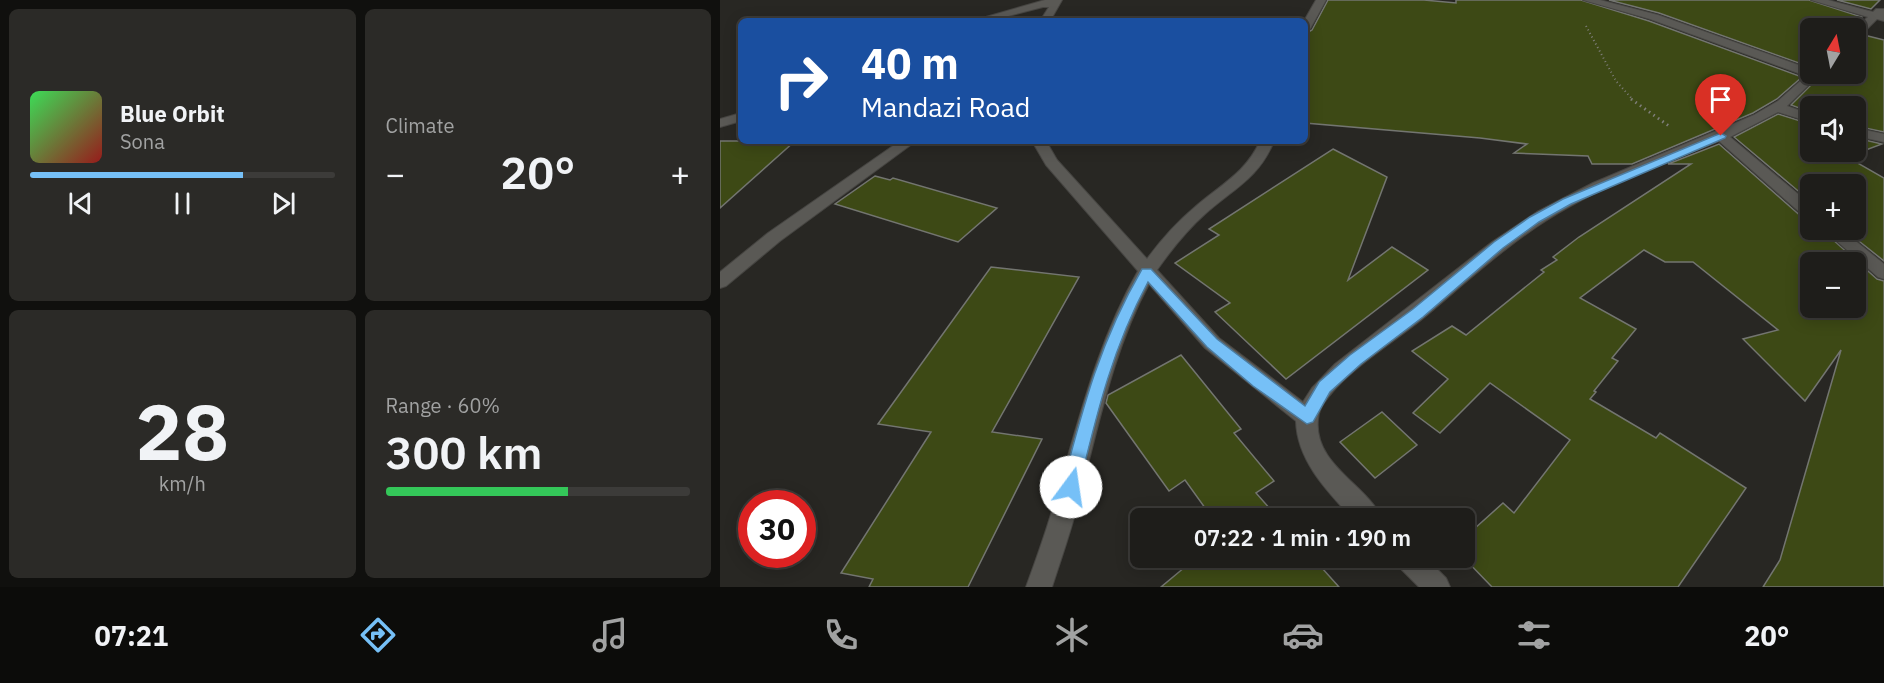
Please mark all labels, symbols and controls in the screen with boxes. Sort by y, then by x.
north arrow [1800,18,1866,84]
map controls [1800,18,1866,318]
text: 40 m [861,36,959,91]
icon: right [762,42,840,120]
pin [1695,74,1746,136]
icon: arrive [1704,83,1737,116]
text: Mandazi Road [861,89,1030,124]
button: sound [1800,96,1866,162]
text: Blue Orbit [120,99,225,128]
text: Climate [386,112,454,139]
text: Sona [120,128,165,155]
text: 20° [500,143,575,201]
text: − [386,152,405,195]
text: + [670,152,690,195]
button: + [1800,174,1866,240]
icon: previous [64,187,97,220]
icon: pause [166,187,199,220]
icon: next [267,187,300,220]
button: − [1800,252,1866,318]
text: 28 [135,380,229,481]
text: Range · 60% [386,392,500,419]
text: 300 km [386,423,542,481]
position arrow [1039,455,1103,519]
text: km/h [159,470,206,497]
speed limit sign: 30 [738,490,816,568]
text: 07:22 · 1 min · 190 m [1194,523,1411,552]
icon: directions [357,614,399,656]
icon: music [589,614,631,656]
icon: phone [820,614,862,656]
icon: climate [1051,614,1093,656]
icon: car [1282,614,1324,656]
icon: filters [1513,614,1555,656]
text: 07:21 [95,618,168,653]
text: 20° [1744,618,1789,653]

